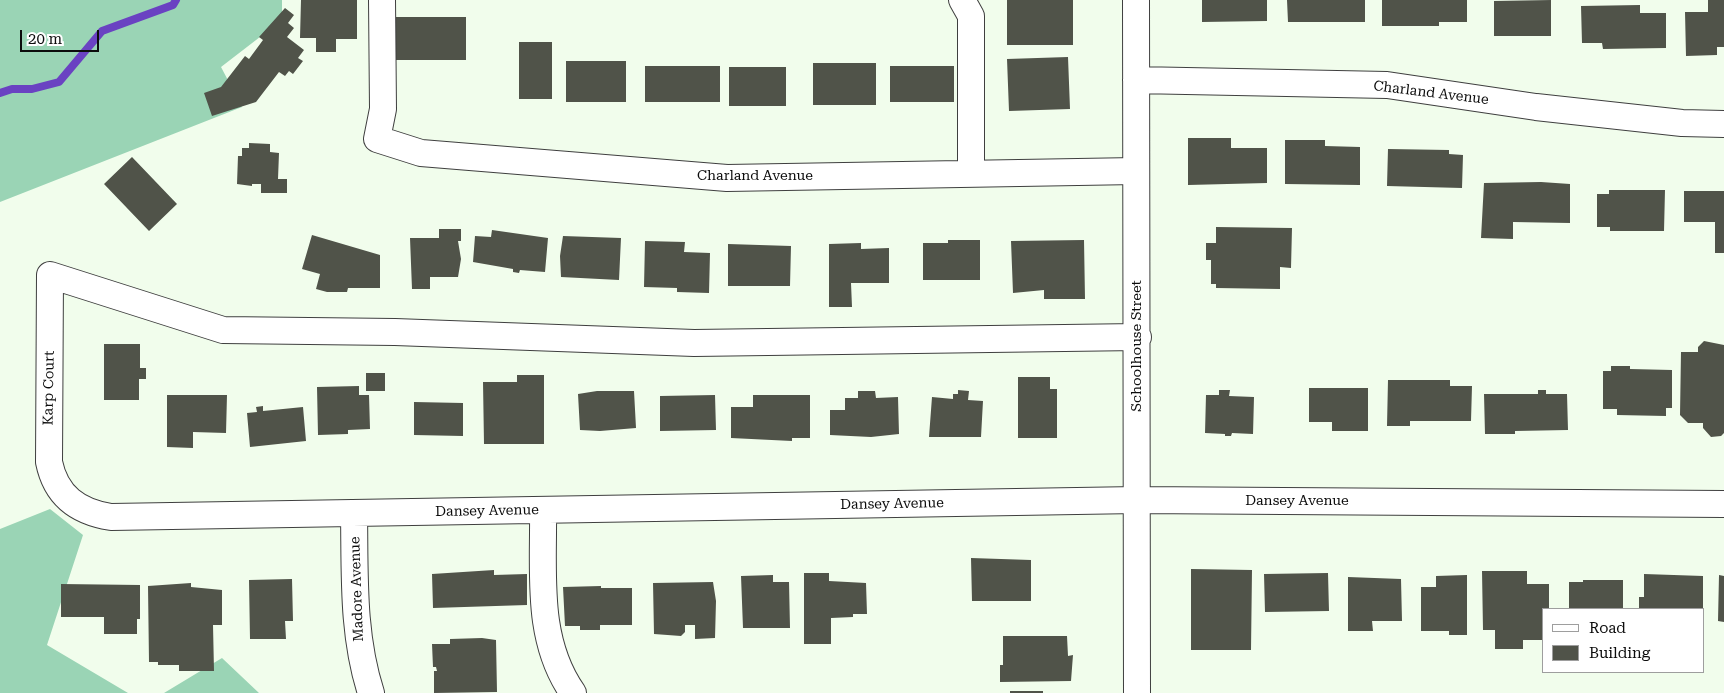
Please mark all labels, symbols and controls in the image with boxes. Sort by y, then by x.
scale bar [22,20,101,52]
text: 20 m [28,30,62,48]
street label: Charland Avenue [1372,78,1490,108]
street label: Charland Avenue [697,168,813,184]
street label: Schoolhouse Street [1129,280,1145,412]
street label: Karp Court [40,351,58,425]
street label: Dansey Avenue [1245,493,1349,509]
street label: Dansey Avenue [840,495,944,513]
street label: Dansey Avenue [435,502,539,520]
street label: Madore Avenue [347,536,367,642]
legend [1542,608,1704,673]
text: Road [1589,619,1626,637]
text: Building [1589,644,1650,662]

